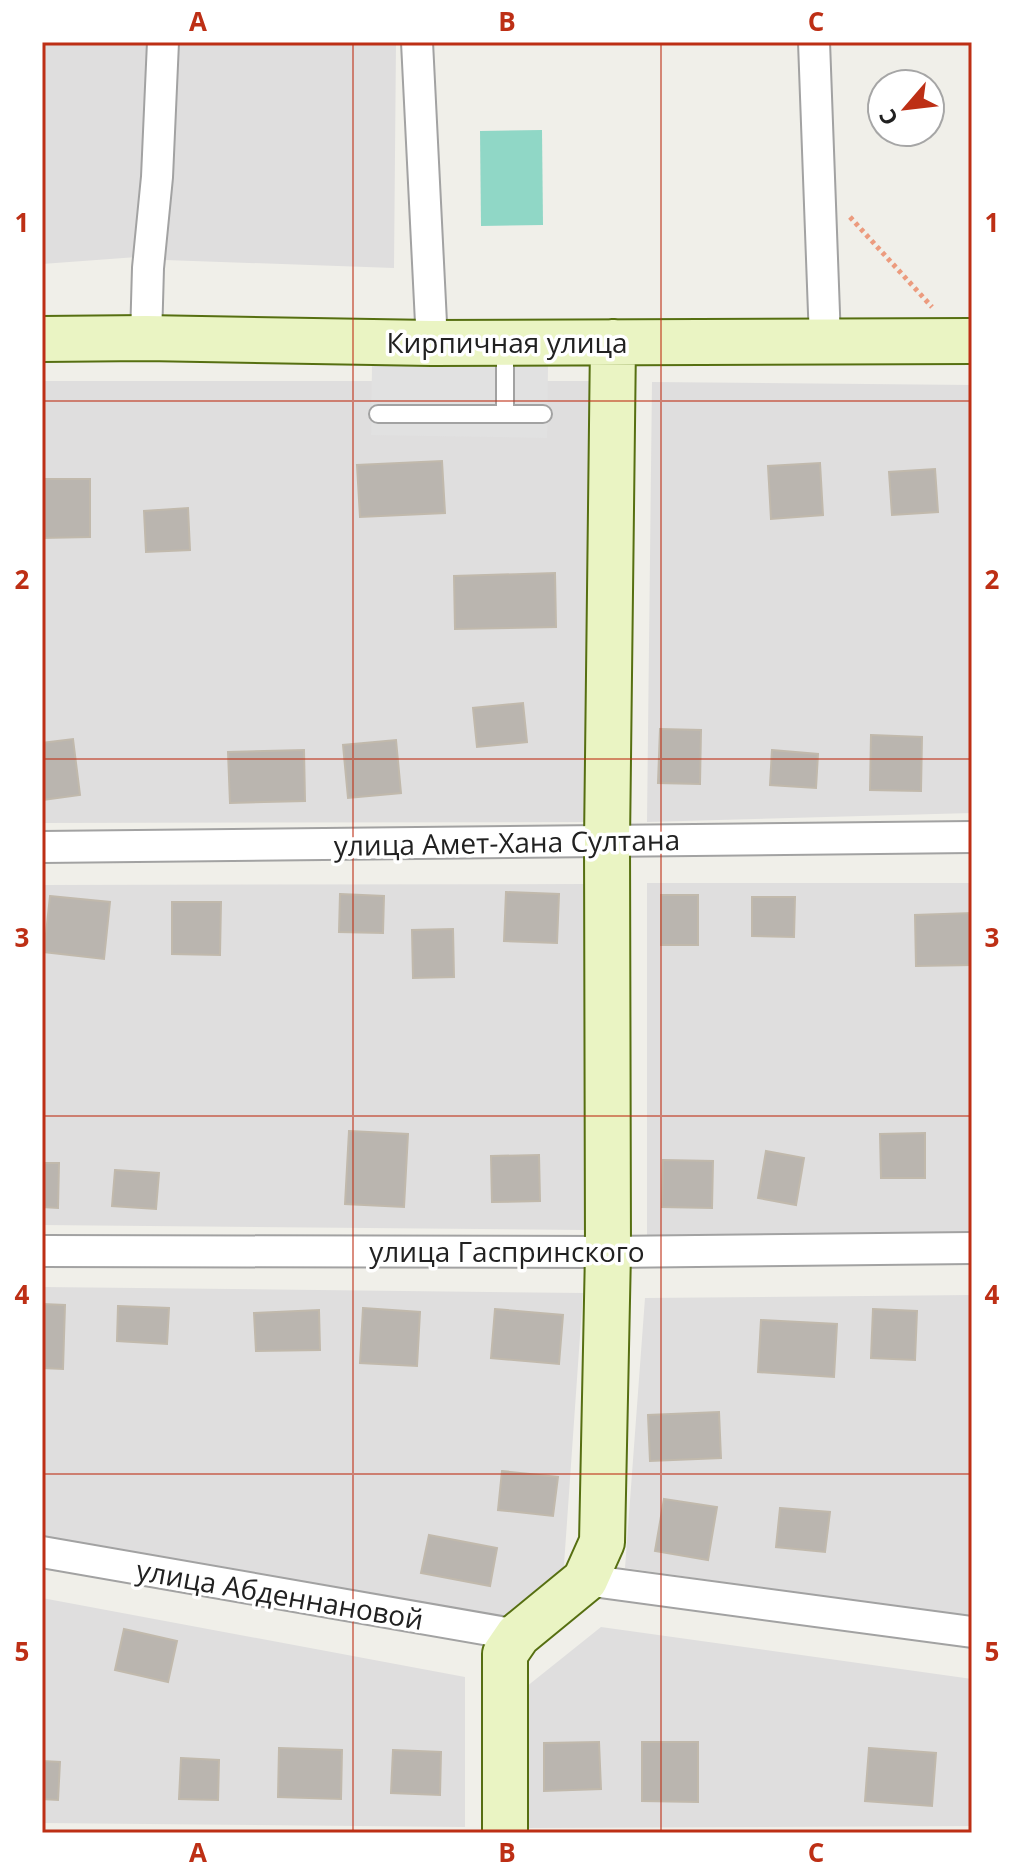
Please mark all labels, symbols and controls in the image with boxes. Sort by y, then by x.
text: A [189,3,207,39]
text: B [498,3,516,39]
text: C [808,3,824,39]
north arrow [866,68,946,148]
text: С [871,105,904,131]
text: 1 [15,204,29,240]
text: 1 [985,204,999,240]
street label: Кирпичная улица [386,323,628,361]
text: 2 [15,561,30,597]
text: 2 [985,561,1000,597]
street label: улица Амет-Хана Султана [334,820,680,864]
text: 3 [15,919,29,955]
text: 3 [985,919,999,955]
street label: улица Гаспринского [369,1232,645,1270]
text: 4 [15,1276,30,1312]
text: 4 [985,1276,1000,1312]
street label: улица Абденнановой [134,1550,426,1638]
text: 5 [15,1633,29,1669]
text: 5 [985,1633,999,1669]
text: A [189,1834,207,1870]
text: B [498,1834,516,1870]
text: C [808,1834,824,1870]

